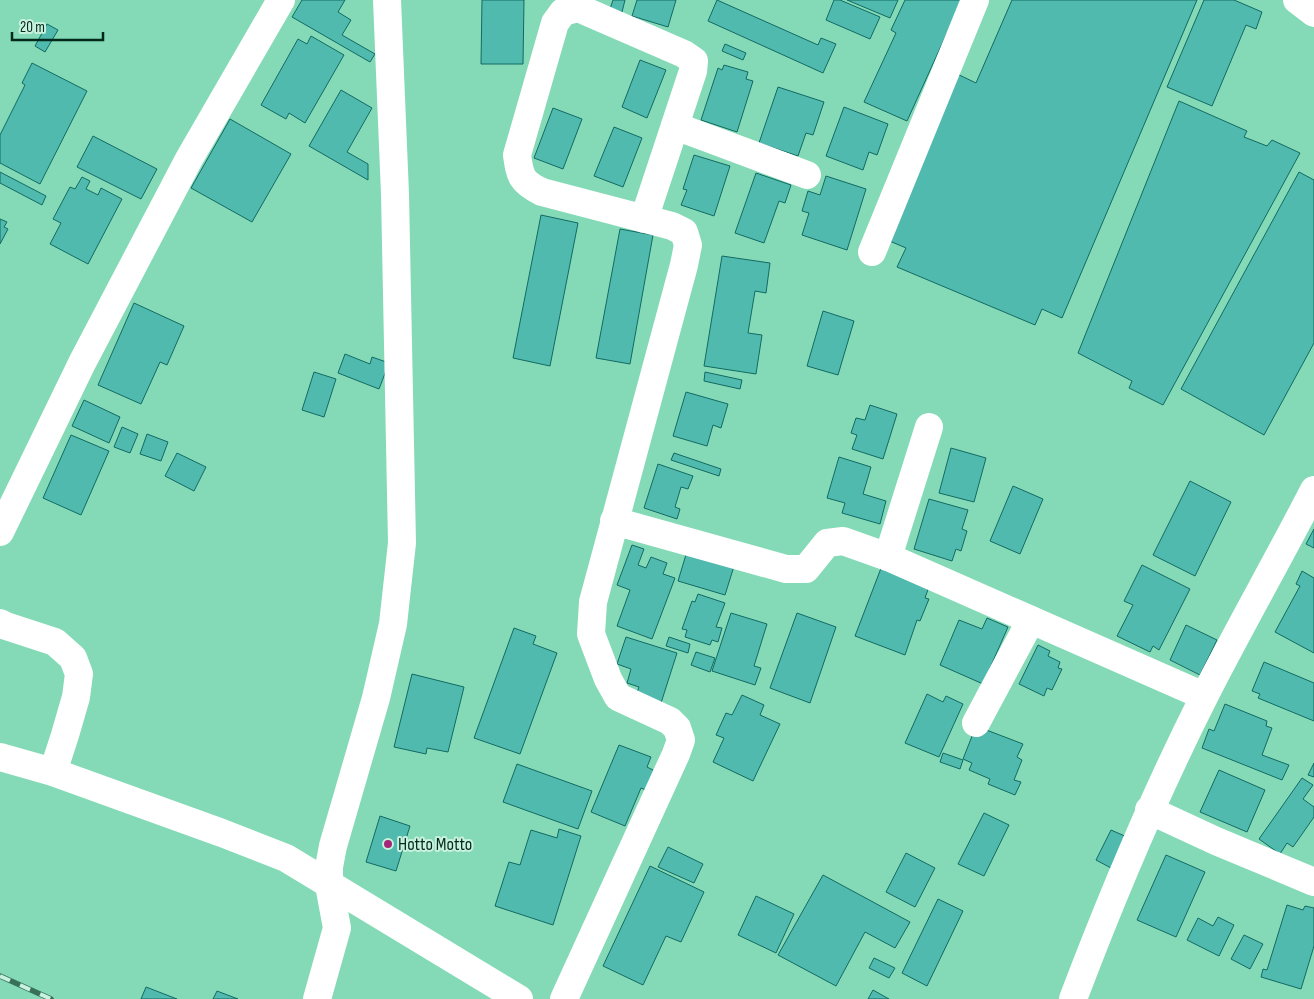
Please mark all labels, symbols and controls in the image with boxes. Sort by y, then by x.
scale bar [12,10,104,42]
text: 20 m [20,18,45,37]
place label: Hotto Motto [398,834,472,855]
marker: Hotto Motto [382,838,394,850]

